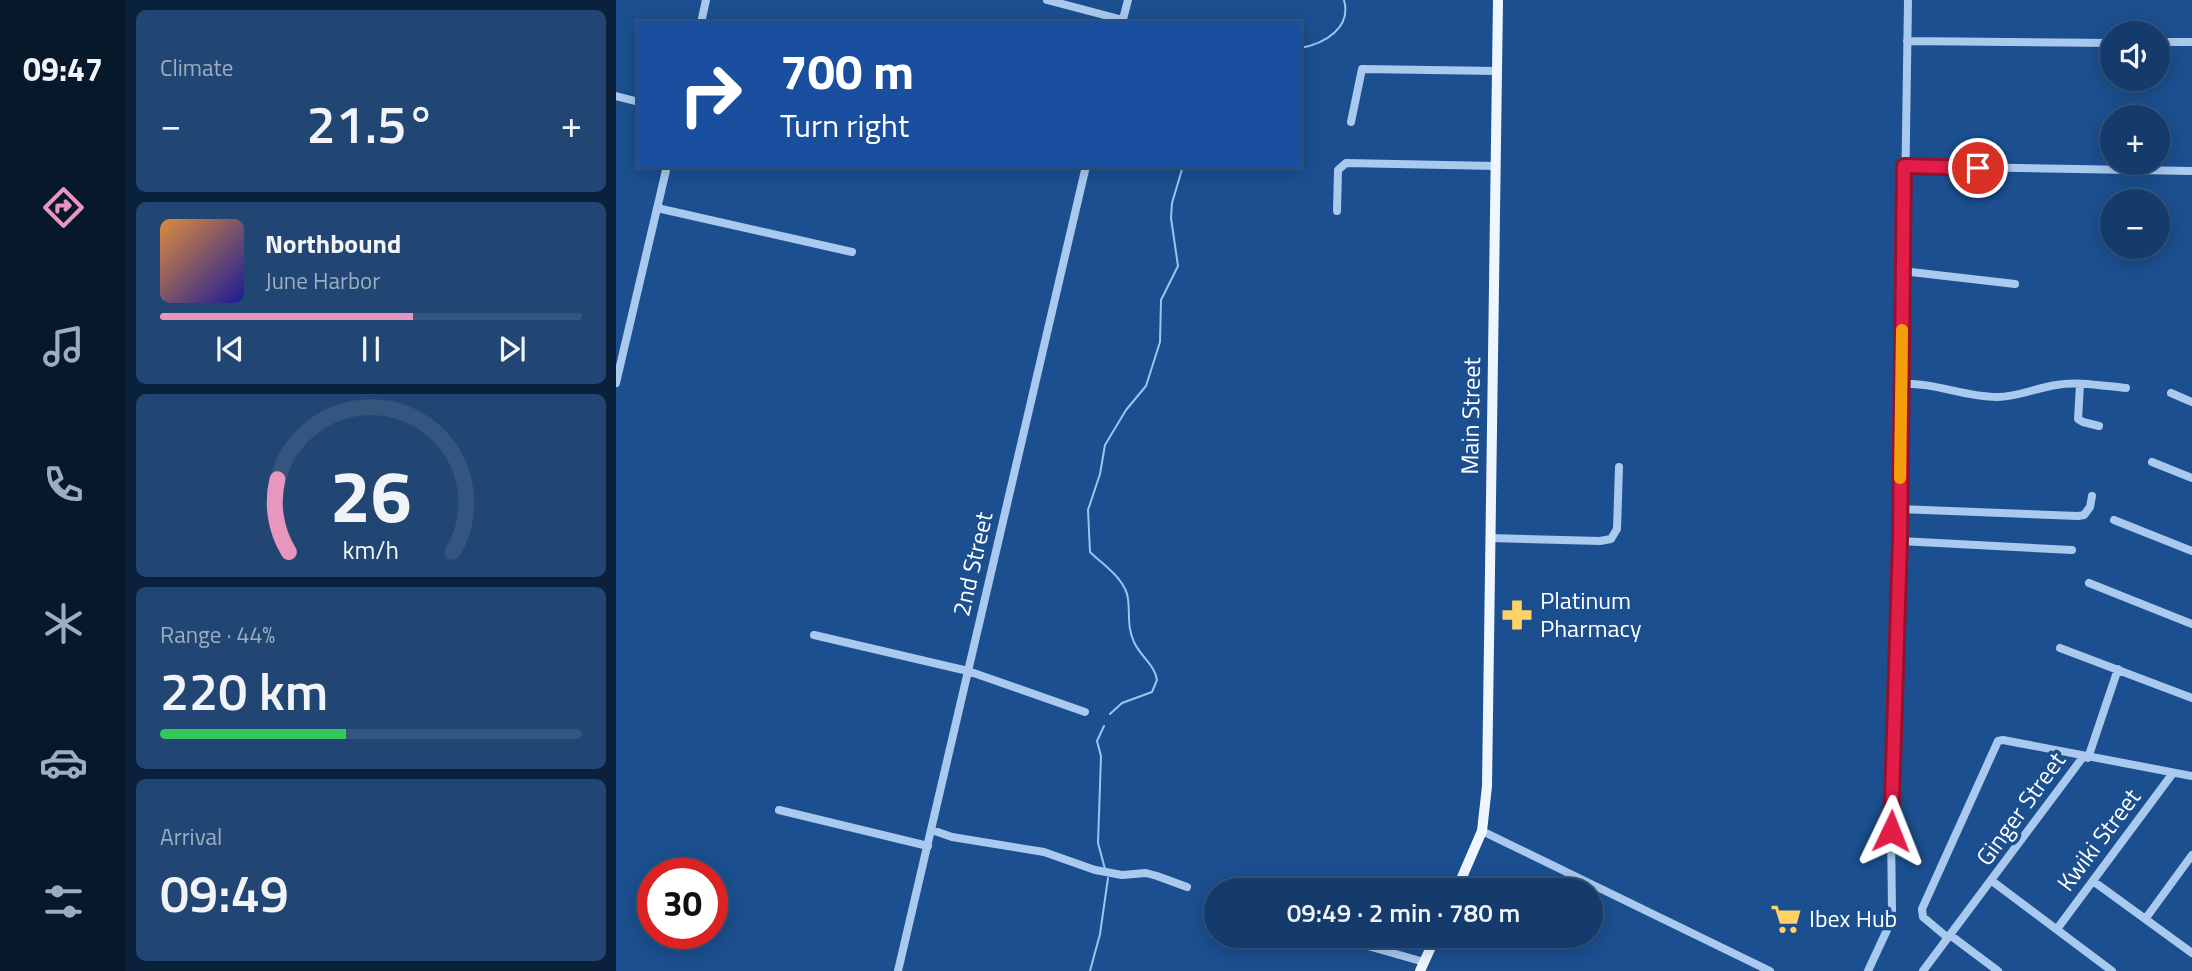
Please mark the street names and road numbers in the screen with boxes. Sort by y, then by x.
street label: Main Street [1451,356,1489,475]
street label: 2nd Street [943,507,1002,620]
street label: Ginger Street [1967,744,2074,873]
street label: Kwiki Street [2048,780,2149,898]

